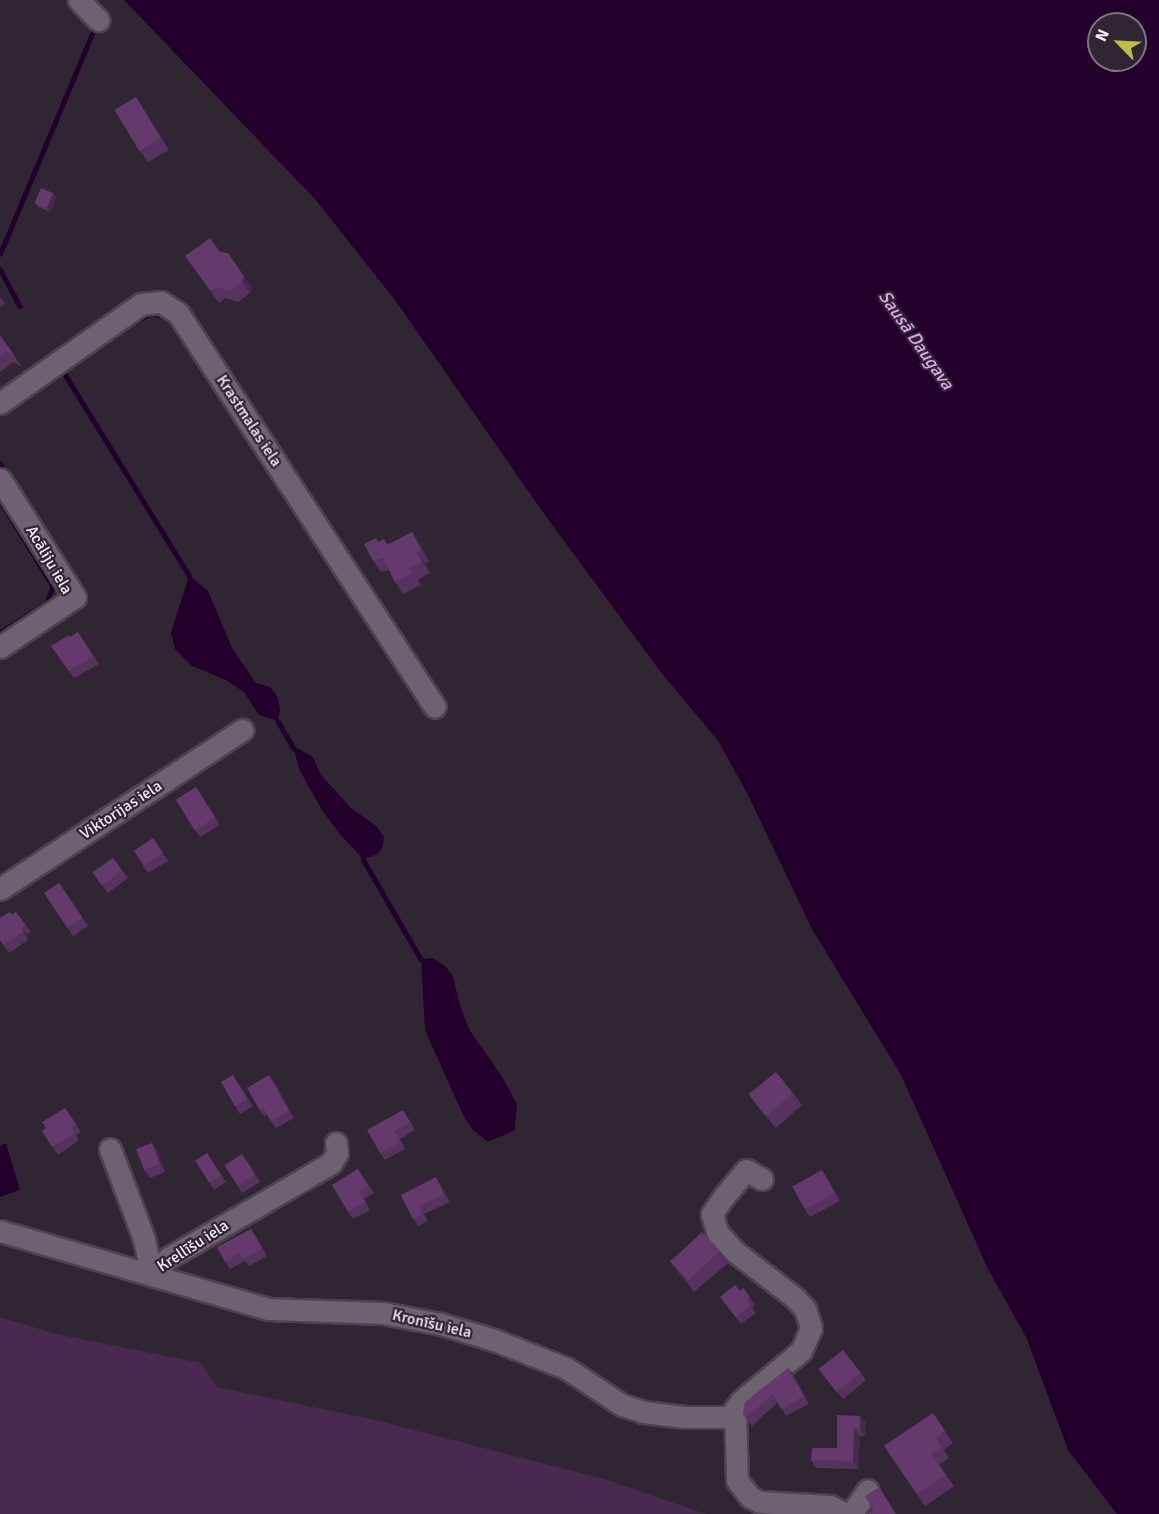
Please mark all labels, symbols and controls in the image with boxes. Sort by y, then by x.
north arrow [1087,12,1147,72]
text: N [1091,26,1114,45]
water label: Sausā Daugava [874,286,958,394]
street label: Krastmalas iela [212,372,286,470]
street label: Acāliju iela [22,522,76,598]
street label: Viktorijas iela [76,776,166,844]
street label: Krellīšu iela [154,1216,232,1276]
street label: Kronīšu iela [390,1306,474,1342]

